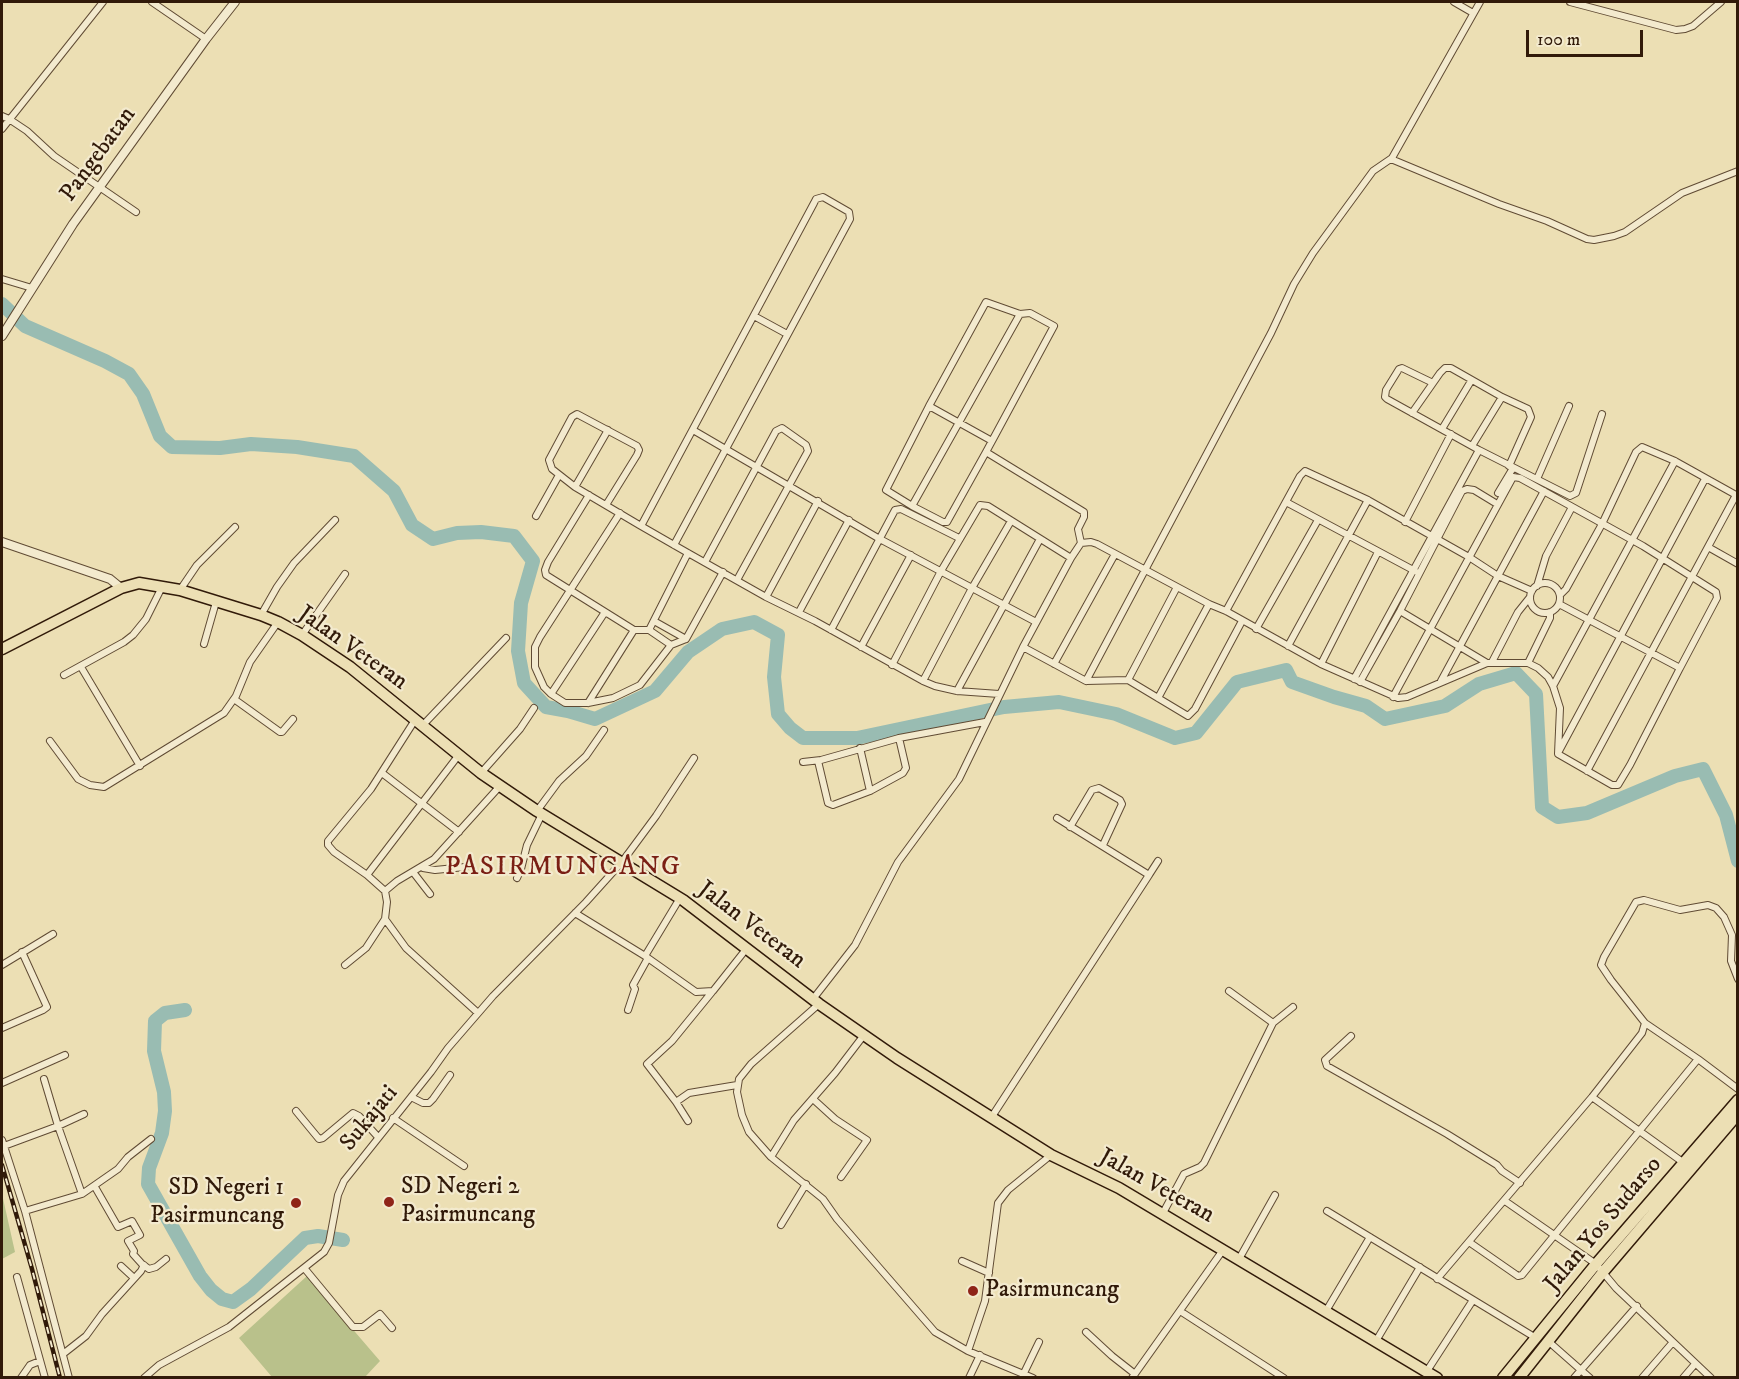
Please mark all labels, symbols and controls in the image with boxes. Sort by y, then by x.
scale bar [1529,18,1646,56]
text: 100 m [1537,29,1580,51]
street label: Pangebatan [55,102,143,208]
street label: Jalan Veteran [292,601,412,697]
district label: PASIRMUNCANG [445,852,681,884]
street label: Jalan Veteran [691,876,811,976]
street label: Sukajati [335,1080,405,1158]
street label: Jalan Veteran [1093,1143,1219,1231]
street label: Jalan Yos Sudarso [1539,1151,1669,1299]
place label: SD Negeri 2 Pasirmuncang [401,1174,535,1230]
place label: SD Negeri 1 Pasirmuncang [150,1175,284,1231]
marker: SD Negeri 2 Pasirmuncang [382,1195,396,1209]
marker: SD Negeri 1 Pasirmuncang [289,1196,303,1210]
place label: Pasirmuncang [985,1277,1119,1305]
marker: Pasirmuncang [966,1284,980,1298]

